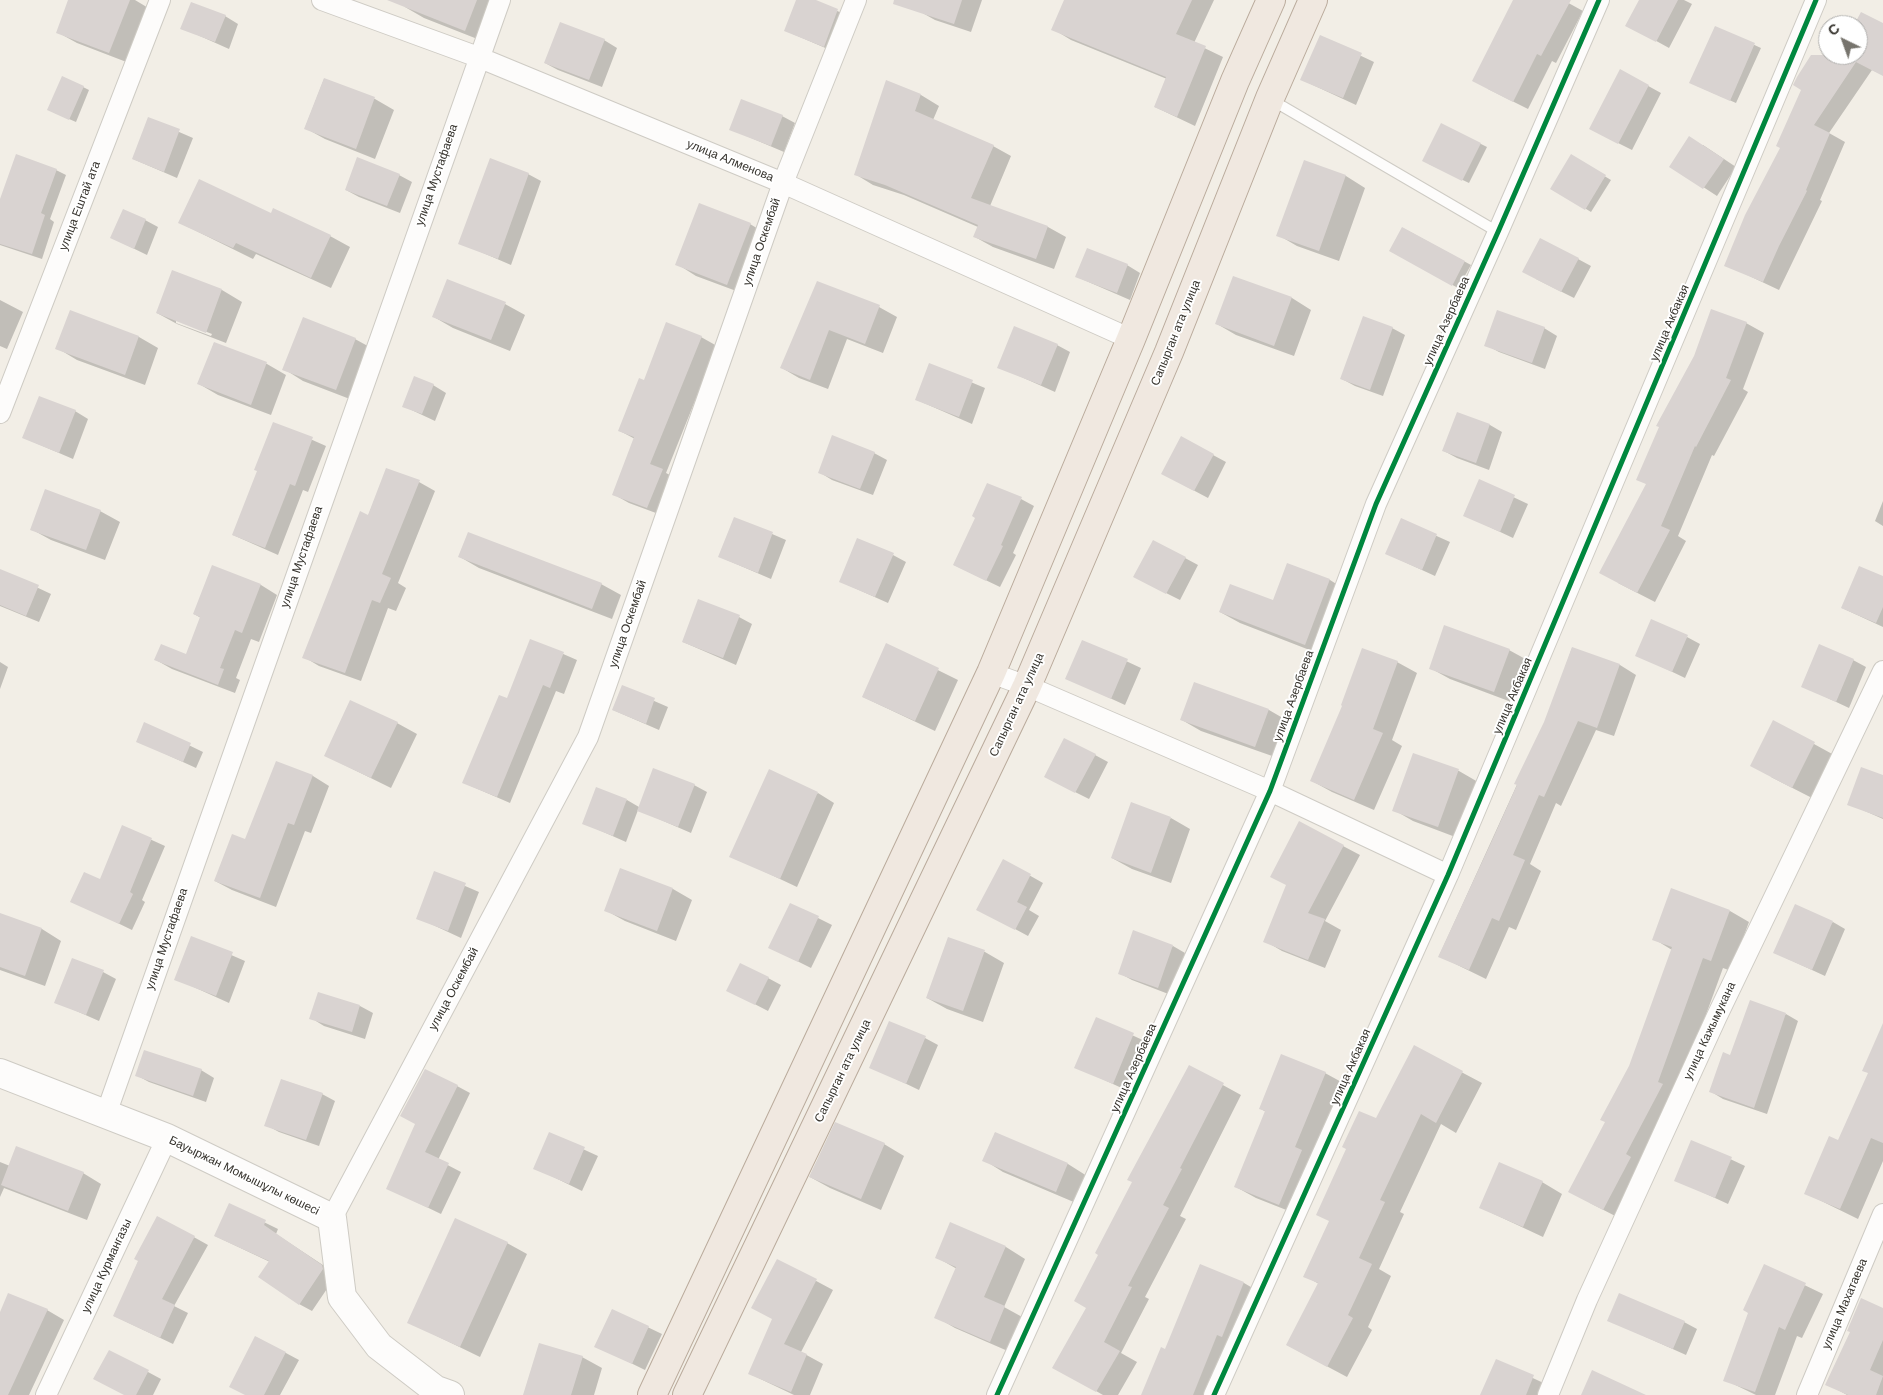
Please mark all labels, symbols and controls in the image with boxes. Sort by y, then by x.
north arrow [1818,15,1868,65]
text: С [1825,20,1843,39]
street label: улица Мустафаева [413,122,461,228]
street label: улица Алменова [684,137,776,185]
street label: улица Ештай ата [56,159,104,253]
street label: улица Оскембай [740,196,784,288]
street label: улица Азербаева [1421,274,1473,368]
street label: Сапырган ата улица [1148,278,1204,388]
street label: улица Акбакая [1647,283,1693,363]
street label: улица Мустафаева [278,504,326,610]
street label: улица Оскембай [606,578,650,670]
street label: улица Азербаева [1271,648,1317,744]
street label: Сапырган ата улица [987,651,1047,759]
street label: улица Акбакая [1490,656,1536,736]
street label: улица Мустафаева [143,886,191,992]
street label: улица Оскембай [426,945,482,1033]
street label: улица Кажымукана [1681,980,1739,1082]
street label: Сапырган ата улица [812,1017,874,1125]
street label: улица Азербаева [1108,1021,1160,1115]
street label: улица Акбакая [1328,1027,1374,1107]
street label: Бауыржан Момышұлы көшесі [166,1133,322,1219]
street label: улица Курмангазы [79,1217,135,1315]
street label: улица Махатаева [1819,1257,1871,1351]

